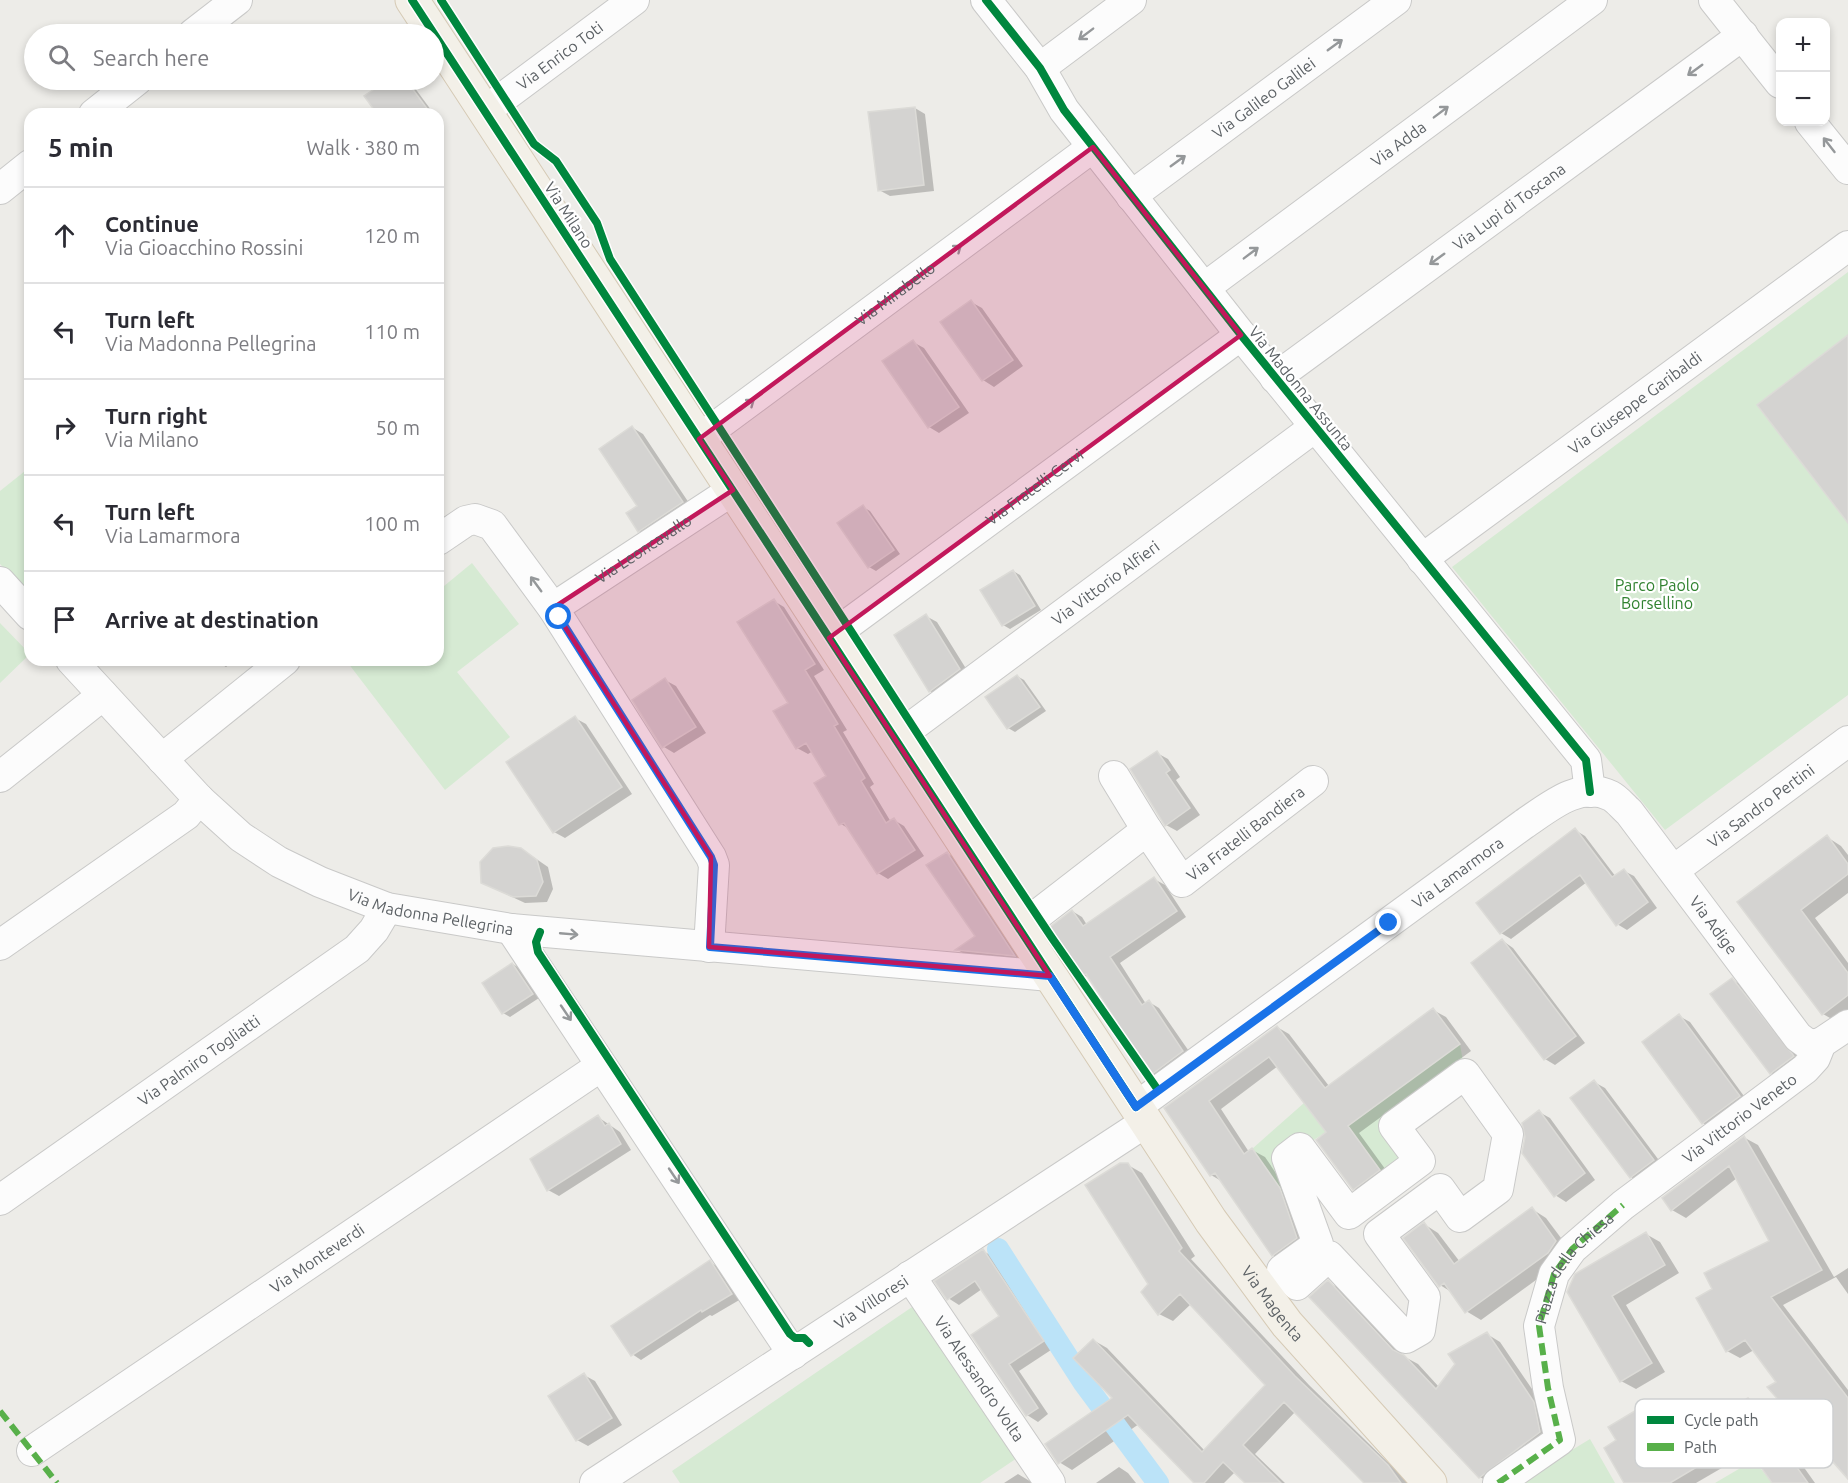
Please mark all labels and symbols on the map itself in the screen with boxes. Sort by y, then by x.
street label: Via Enrico Toti [513,18,606,93]
one-way arrow [1078,28,1094,40]
one-way arrow [1327,39,1343,52]
street label: Via Galileo Galilei [1209,54,1319,142]
one-way arrow [1688,63,1704,76]
one-way arrow [1433,106,1449,119]
street label: Via Adda [1367,118,1429,170]
one-way arrow [1823,138,1836,154]
one-way arrow [1170,154,1186,167]
street label: Via Lupi di Toscana [1449,159,1569,254]
street label: Via Milano [541,179,597,251]
one-way arrow [945,245,961,257]
one-way arrow [1242,247,1258,259]
one-way arrow [1429,253,1445,266]
street label: Via Mirabello [852,258,938,329]
street label: Via Madonna Assunta [1245,322,1357,454]
street label: Via Giuseppe Garibaldi [1565,348,1705,458]
one-way arrow [738,399,754,411]
street label: Via Fratelli Cervi [982,445,1087,529]
street label: Via Leoncavallo [592,511,695,587]
street label: Via Vittorio Alfieri [1048,537,1163,629]
one-way arrow [529,576,542,592]
park label: Parco Paolo Borsellino [1615,576,1699,612]
route start [545,603,571,629]
street label: Via Sandro Pertini [1704,760,1818,851]
street label: Via Fratelli Bandiera [1183,782,1308,884]
street label: Via Lamarmora [1408,833,1507,912]
street label: Via Madonna Pellegrina [345,885,515,938]
street label: Via Adige [1686,892,1741,958]
route end [1375,909,1401,935]
one-way arrow [559,929,579,940]
one-way arrow [561,1004,573,1021]
street label: Via Palmiro Togliatti [134,1011,263,1109]
street label: Via Vittorio Veneto [1679,1070,1800,1167]
one-way arrow [668,1167,681,1184]
street label: Piazza della Chiesa [1531,1209,1617,1326]
street label: Via Monteverdi [266,1220,367,1296]
street label: Via Magenta [1238,1262,1307,1345]
street label: Via Villoresi [831,1271,911,1333]
street label: Via Alessandro Volta [931,1313,1028,1445]
legend [1635,1399,1833,1468]
text: Cycle path [1684,1411,1759,1429]
text: Path [1684,1438,1717,1456]

